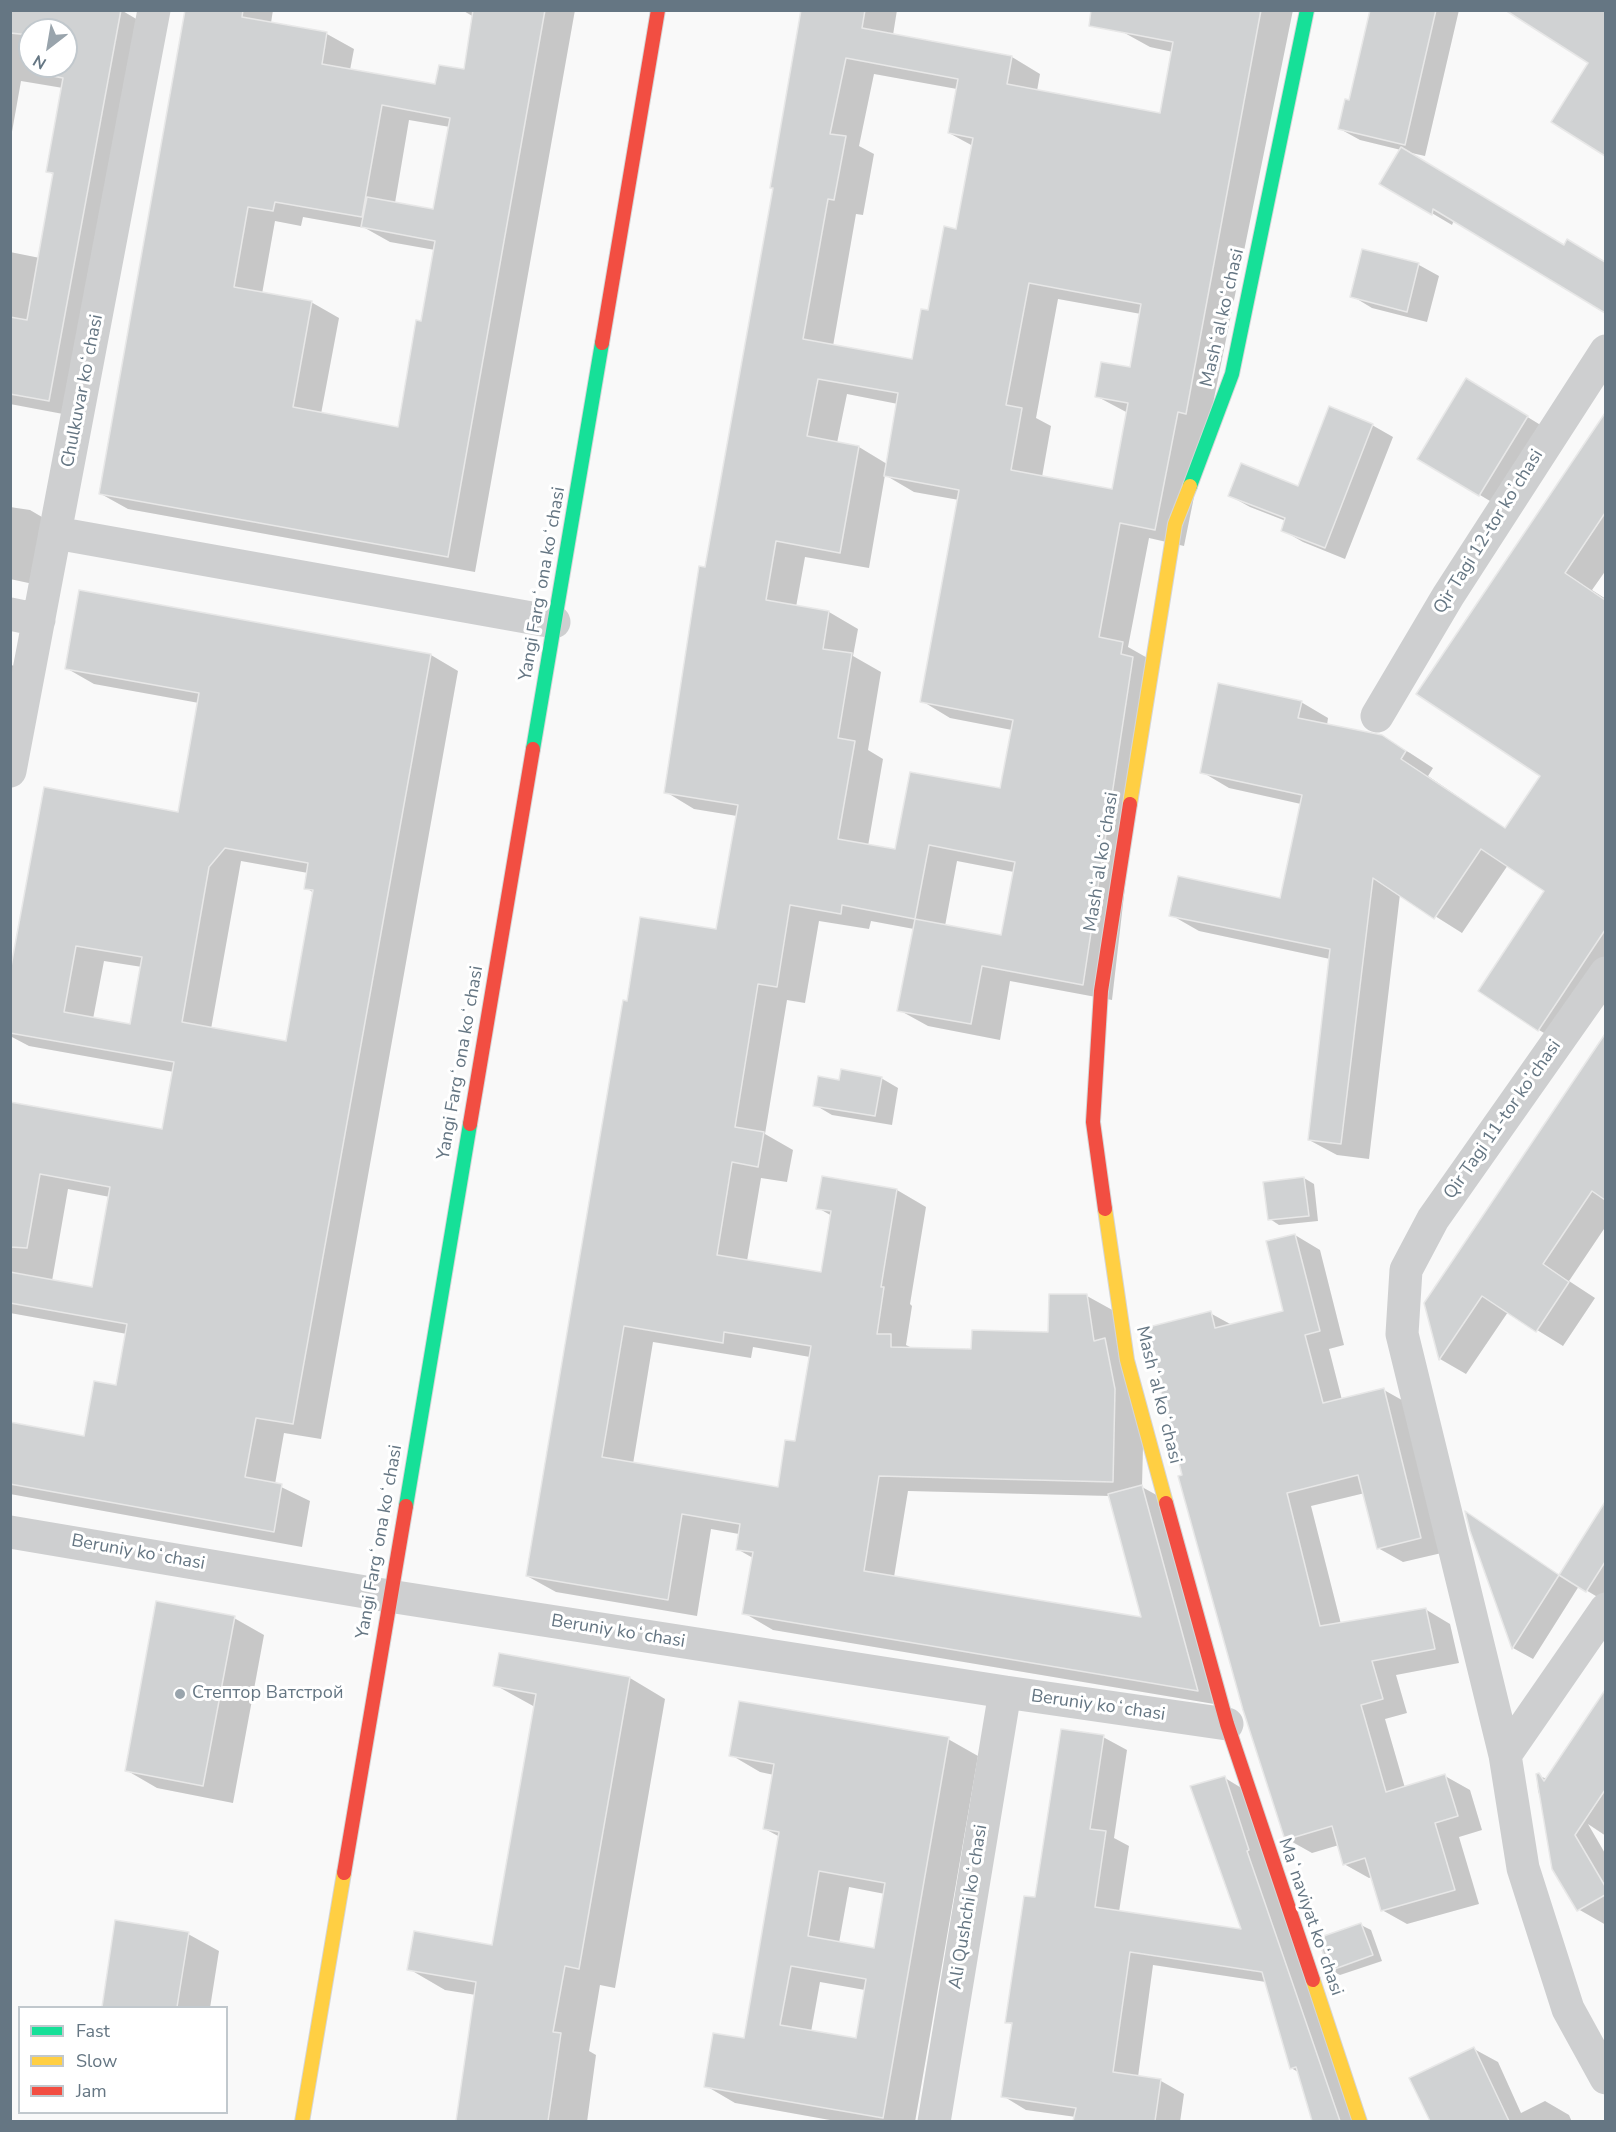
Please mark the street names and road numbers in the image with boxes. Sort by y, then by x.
street label: Mashʻal koʻchasi [1197,247,1249,389]
street label: Chulkuvar koʻchasi [58,313,108,469]
street label: Qir Tagi 12-tor koʼchasi [1430,446,1548,618]
street label: Yangi Fargʻona koʻchasi [515,485,571,683]
street label: Mashʻal koʻchasi [1080,791,1124,933]
street label: Yangi Fargʻona koʻchasi [433,964,489,1162]
street label: Qir Tagi 11-tor koʼchasi [1440,1036,1566,1204]
street label: Mashʻal koʻchasi [1130,1324,1186,1466]
street label: Yangi Fargʻona koʻchasi [352,1443,408,1641]
street label: Beruniy koʻchasi [70,1531,206,1575]
street label: Beruniy koʻchasi [550,1611,686,1653]
street label: Beruniy koʻchasi [1030,1686,1166,1726]
street label: Ali Qushchi koʻchasi [945,1823,993,1991]
street label: Maʻnaviyat koʻchasi [1273,1835,1347,1999]

